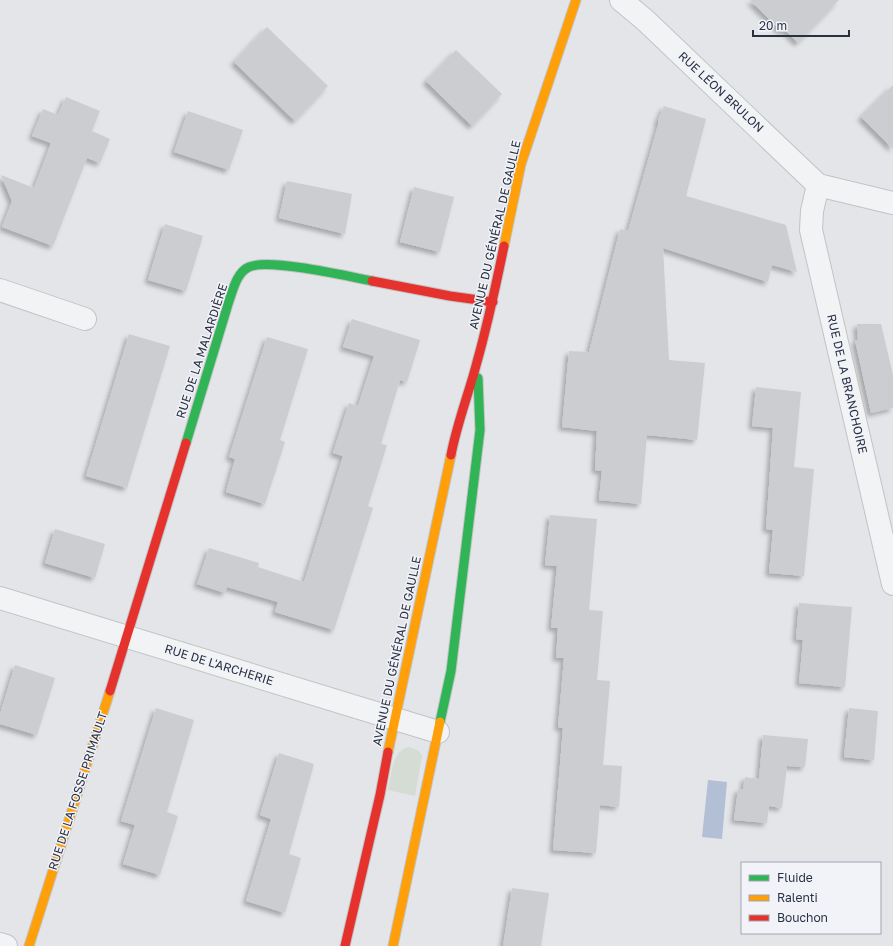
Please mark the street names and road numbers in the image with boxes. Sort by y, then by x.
street label: RUE LÉON BRULON [675,48,767,135]
street label: AVENUE DU GÉNÉRAL DE GAULLE [465,139,524,331]
street label: RUE DE LA MALARDIÈRE [173,282,230,420]
street label: RUE DE LA BRANCHOIRE [824,313,871,455]
street label: AVENUE DU GÉNÉRAL DE GAULLE [369,555,424,747]
street label: RUE DE L'ARCHERIE [163,641,275,688]
street label: RUE DE LA FOSSE PRIMAULT [45,709,110,872]

